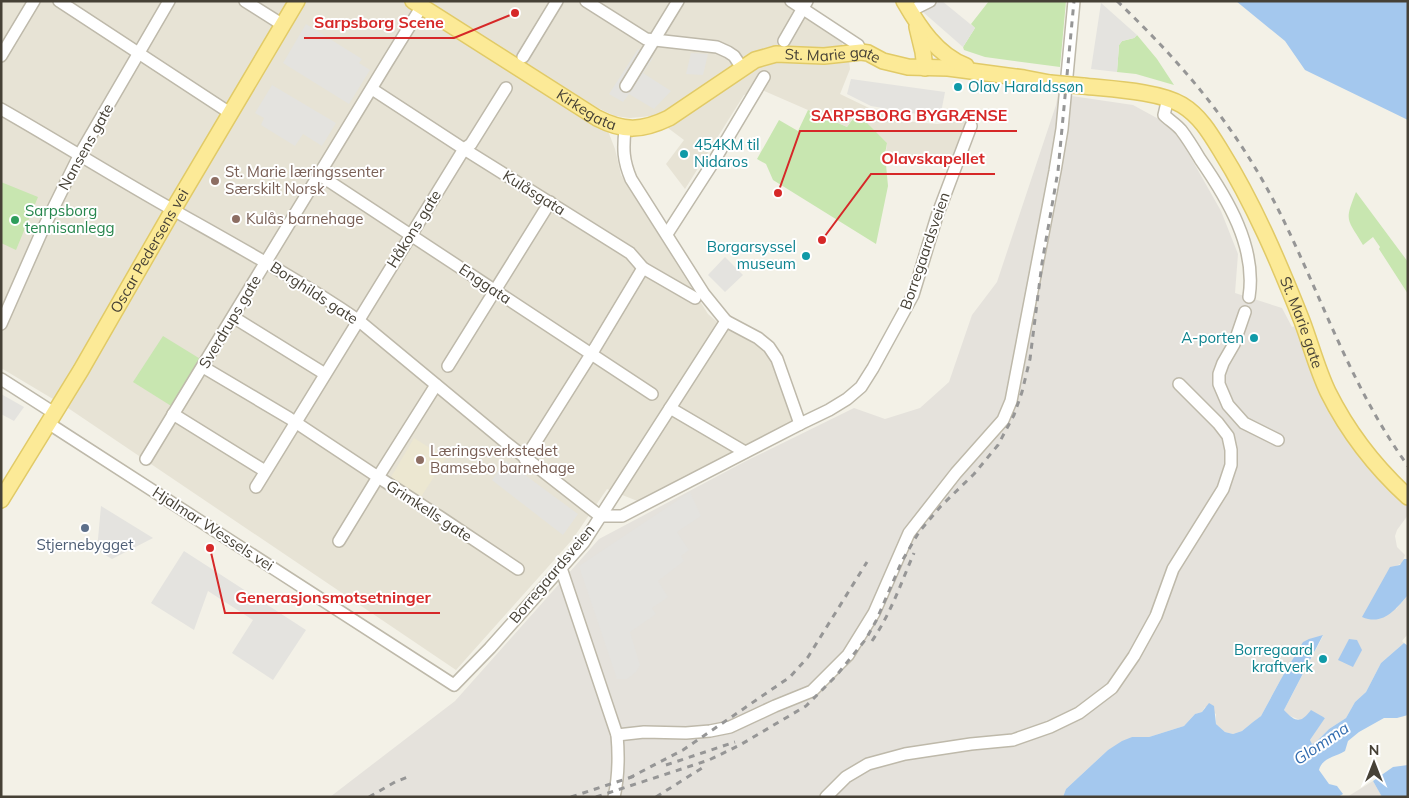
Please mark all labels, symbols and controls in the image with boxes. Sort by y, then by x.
callout: Sarpsborg Scene [304,7,454,38]
text: Sarpsborg Scene [314,12,444,32]
street label: St. Marie gate [784,42,884,67]
place label: Olav Haraldssøn [968,77,1084,96]
marker: Olav Haraldssøn [952,81,964,93]
street label: Kirkegata [553,85,619,134]
street label: Nansens gate [54,100,117,193]
callout: SARPSBORG BYGRÆNSE [800,100,1017,131]
text: SARPSBORG BYGRÆNSE [811,105,1007,125]
place label: 454KM til Nidaros [694,135,760,171]
callout: Olavskapellet [871,143,995,174]
marker: 454KM til Nidaros [678,148,690,160]
text: Olavskapellet [881,148,985,168]
place label: St. Marie læringssenter Særskilt Norsk [225,162,385,198]
street label: Kulåsgata [499,166,569,219]
marker: St. Marie læringssenter Særskilt Norsk [209,175,221,187]
street label: Oscar Pedersens vei [106,185,192,316]
street label: Håkons gate [382,186,445,271]
street label: Borregaardsveien [896,190,954,312]
place label: Sarpsborg tennisanlegg [25,201,115,237]
place label: Kulås barnehage [246,209,363,228]
marker: Kulås barnehage [230,213,242,225]
marker: Sarpsborg tennisanlegg [9,214,21,226]
place label: Borgarsyssel museum [707,237,796,273]
marker: Borgarsyssel museum [800,250,812,262]
street label: Borghilds gate [267,257,362,328]
street label: Enggata [456,259,515,308]
street label: Sverdrups gate [194,272,265,372]
street label: St. Marie gate [1276,273,1327,371]
place label: A-porten [1181,328,1244,347]
marker: A-porten [1248,332,1260,344]
place label: Læringsverkstedet Bamsebo barnehage [430,441,575,477]
marker: Læringsverkstedet Bamsebo barnehage [414,454,426,466]
street label: Grimkells gate [383,476,476,545]
street label: Hjalmar Wessels vei [149,482,277,575]
street label: Borregaardsveien [505,520,598,627]
marker: Stjernebygget [79,522,91,534]
place label: Stjernebygget [37,535,133,554]
callout: Generasjonsmotsetninger [225,582,440,613]
text: Generasjonsmotsetninger [235,587,432,607]
place label: Borregaard kraftverk [1234,640,1313,676]
marker: Borregaard kraftverk [1317,653,1329,665]
water label: Glomma [1290,717,1353,769]
north arrow [1349,738,1399,788]
text: N [1369,741,1379,759]

